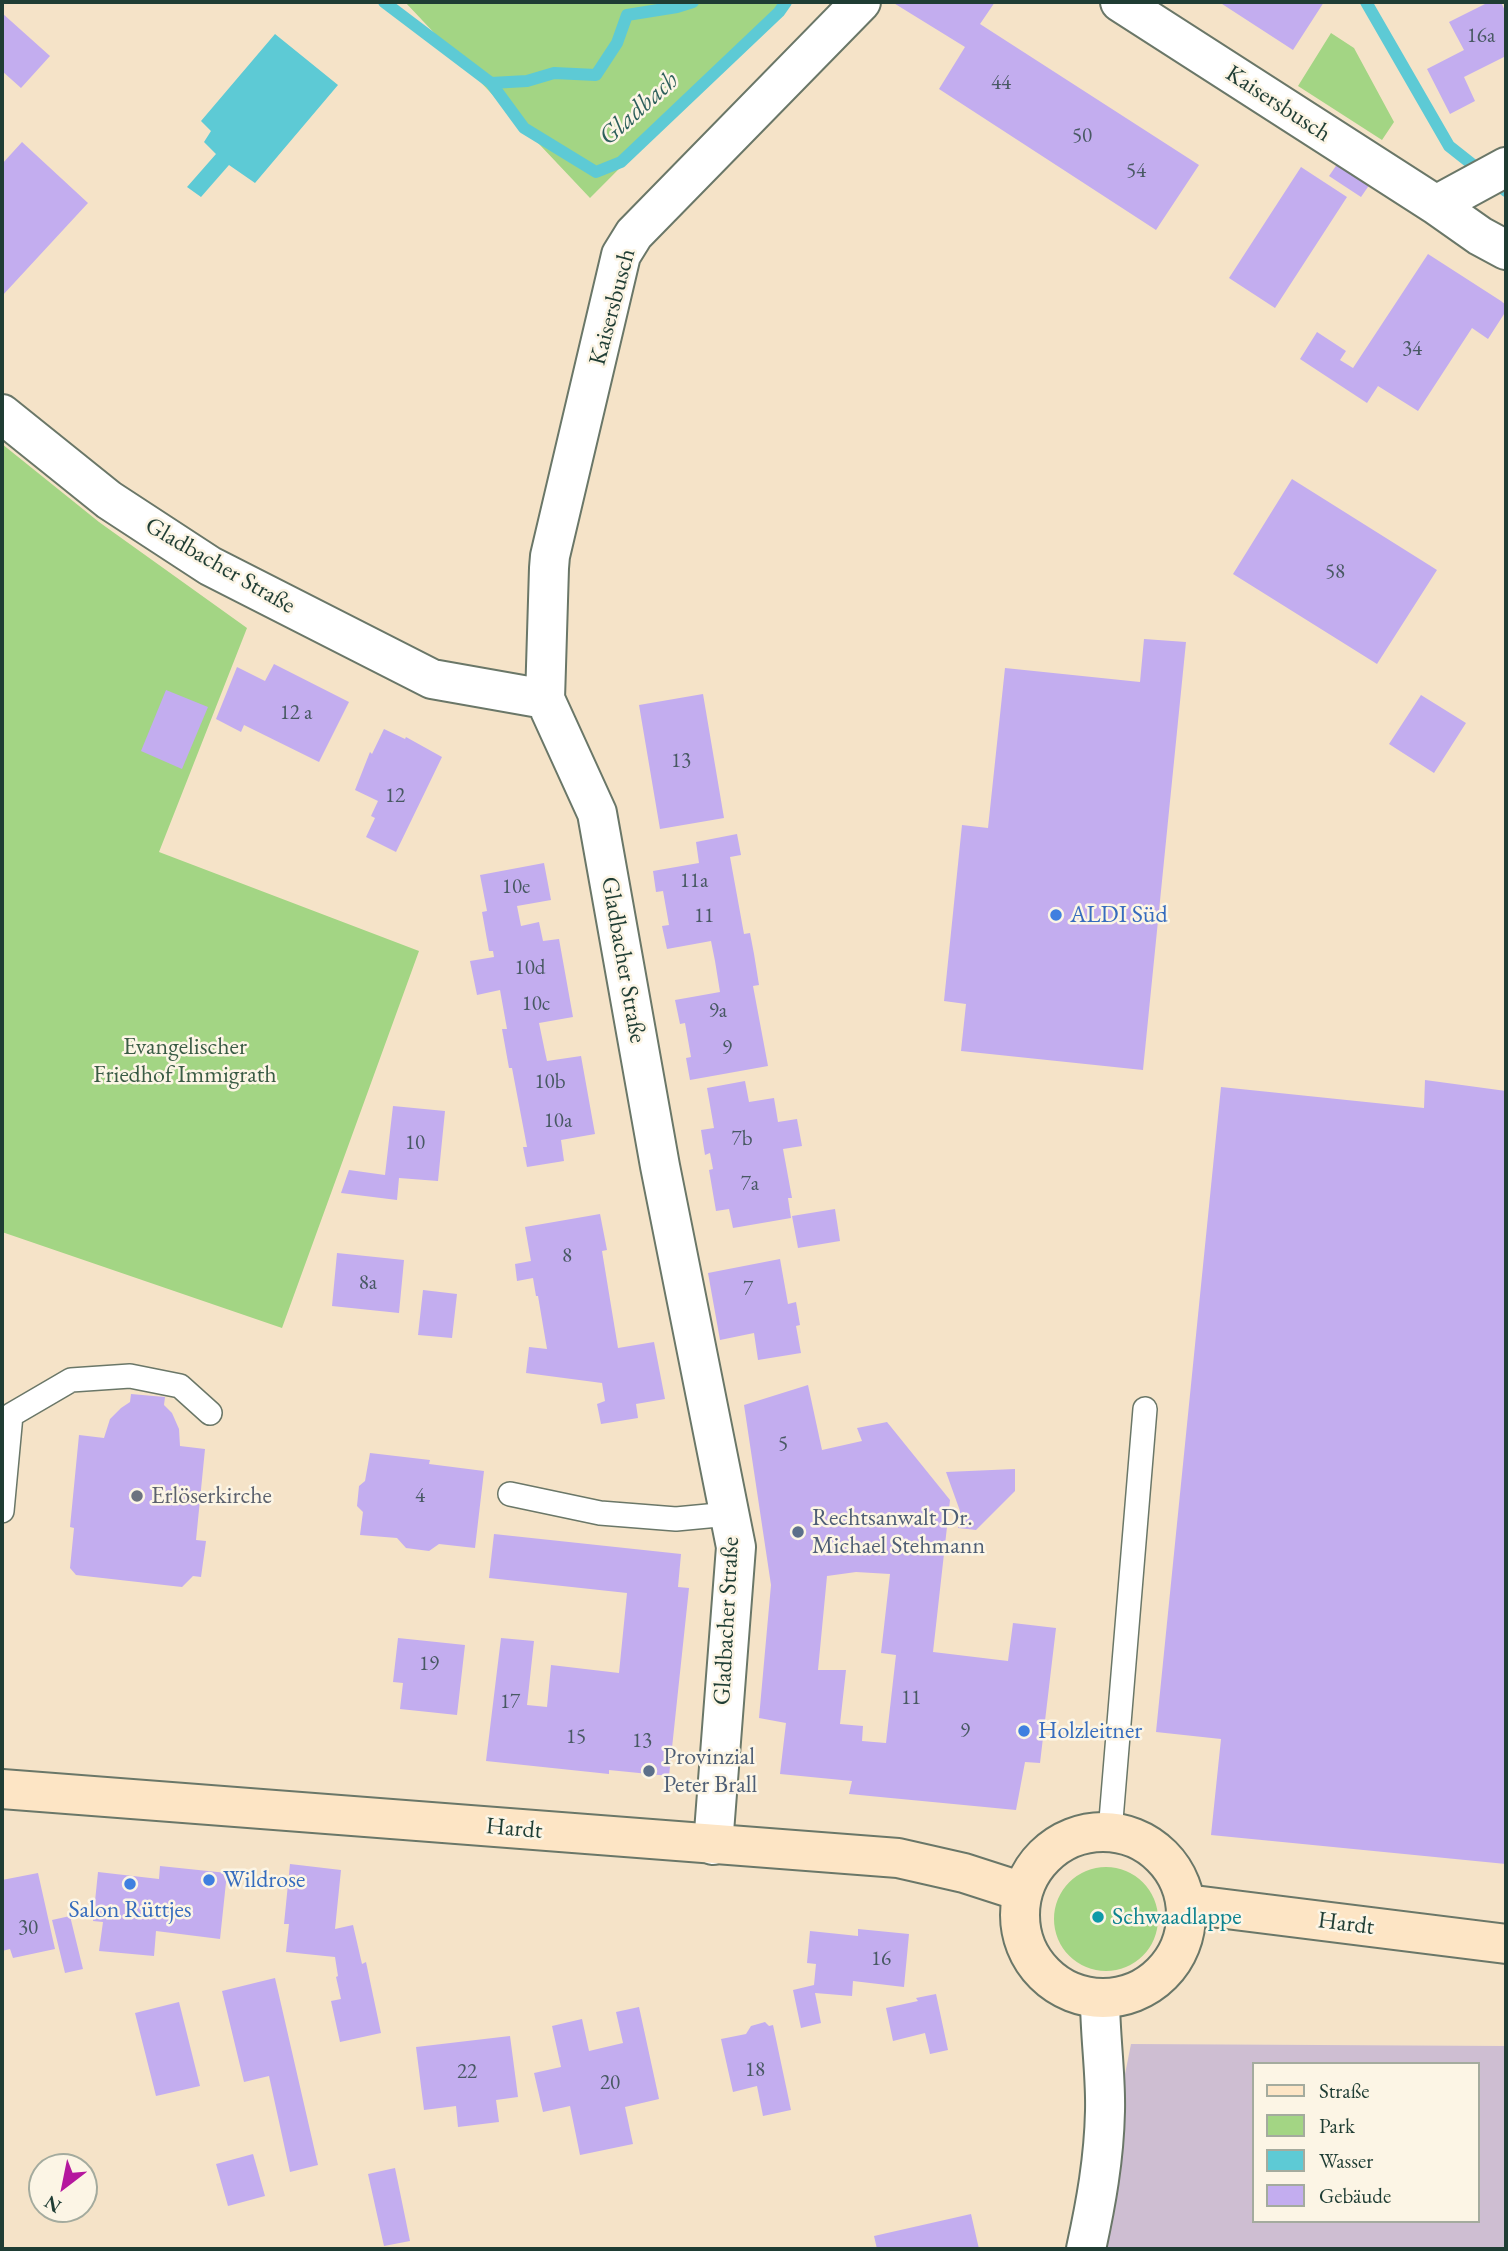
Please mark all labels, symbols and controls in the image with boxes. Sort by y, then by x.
house number: 16a [1467,23,1495,49]
street label: Kaisersbusch [1220,59,1336,149]
water label: Gladbach [593,65,685,153]
house number: 44 [991,70,1011,96]
house number: 50 [1072,123,1092,149]
house number: 54 [1126,158,1146,184]
street label: Kaisersbusch [584,246,642,368]
house number: 34 [1402,336,1422,362]
street label: Gladbacher Straße [140,511,300,621]
house number: 58 [1325,559,1345,585]
house number: 12 a [280,700,312,726]
house number: 13 [671,748,691,774]
house number: 12 [385,783,405,809]
house number: 11a [680,868,708,894]
house number: 10e [502,874,530,900]
street label: Gladbacher Straße [594,875,652,1045]
place label: ALDI Süd [1070,901,1168,929]
house number: 11 [694,903,714,929]
marker: ALDI Süd [1048,907,1064,923]
house number: 10d [515,955,545,981]
house number: 10c [522,991,550,1017]
house number: 9a [709,998,727,1024]
park label: Evangelischer Friedhof Immigrath [93,1033,277,1089]
house number: 9 [722,1035,732,1061]
house number: 10b [535,1069,565,1095]
house number: 10a [544,1108,572,1134]
house number: 7b [732,1126,752,1152]
house number: 10 [405,1130,425,1156]
house number: 7a [741,1171,759,1197]
house number: 8 [562,1243,572,1269]
house number: 8a [359,1270,377,1296]
house number: 7 [743,1276,753,1302]
house number: 5 [778,1431,788,1457]
place label: Erlöserkirche [151,1482,272,1510]
house number: 4 [415,1483,425,1509]
marker: Erlöserkirche [129,1488,145,1504]
place label: Rechtsanwalt Dr. Michael Stehmann [812,1504,985,1560]
marker: Rechtsanwalt Dr. Michael Stehmann [790,1524,806,1540]
street label: Gladbacher Straße [708,1536,746,1706]
house number: 19 [419,1651,439,1677]
house number: 11 [901,1685,921,1711]
house number: 17 [500,1689,520,1715]
place label: Holzleitner [1038,1717,1142,1745]
house number: 9 [960,1718,970,1744]
marker: Holzleitner [1016,1723,1032,1739]
house number: 15 [566,1724,586,1750]
house number: 13 [632,1728,652,1754]
place label: Provinzial Peter Brall [663,1743,757,1799]
marker: Provinzial Peter Brall [641,1763,657,1779]
street label: Hardt [484,1812,544,1846]
place label: Wildrose [223,1866,305,1894]
marker: Wildrose [201,1872,217,1888]
marker: Salon Rüttjes [122,1876,138,1892]
place label: Salon Rüttjes [68,1896,192,1924]
place label: Schwaadlappe [1112,1903,1242,1931]
street label: Hardt [1316,1906,1376,1942]
marker: Schwaadlappe [1090,1909,1106,1925]
house number: 30 [18,1915,38,1941]
house number: 16 [871,1946,891,1972]
house number: 18 [745,2057,765,2083]
house number: 22 [457,2059,477,2085]
legend [1252,2062,1480,2223]
house number: 20 [600,2070,620,2096]
text: Straße [1319,2077,1370,2104]
text: Park [1319,2112,1355,2139]
text: Wasser [1319,2147,1373,2174]
north arrow [28,2153,98,2223]
text: Gebäude [1319,2182,1391,2209]
text: N [40,2190,66,2219]

